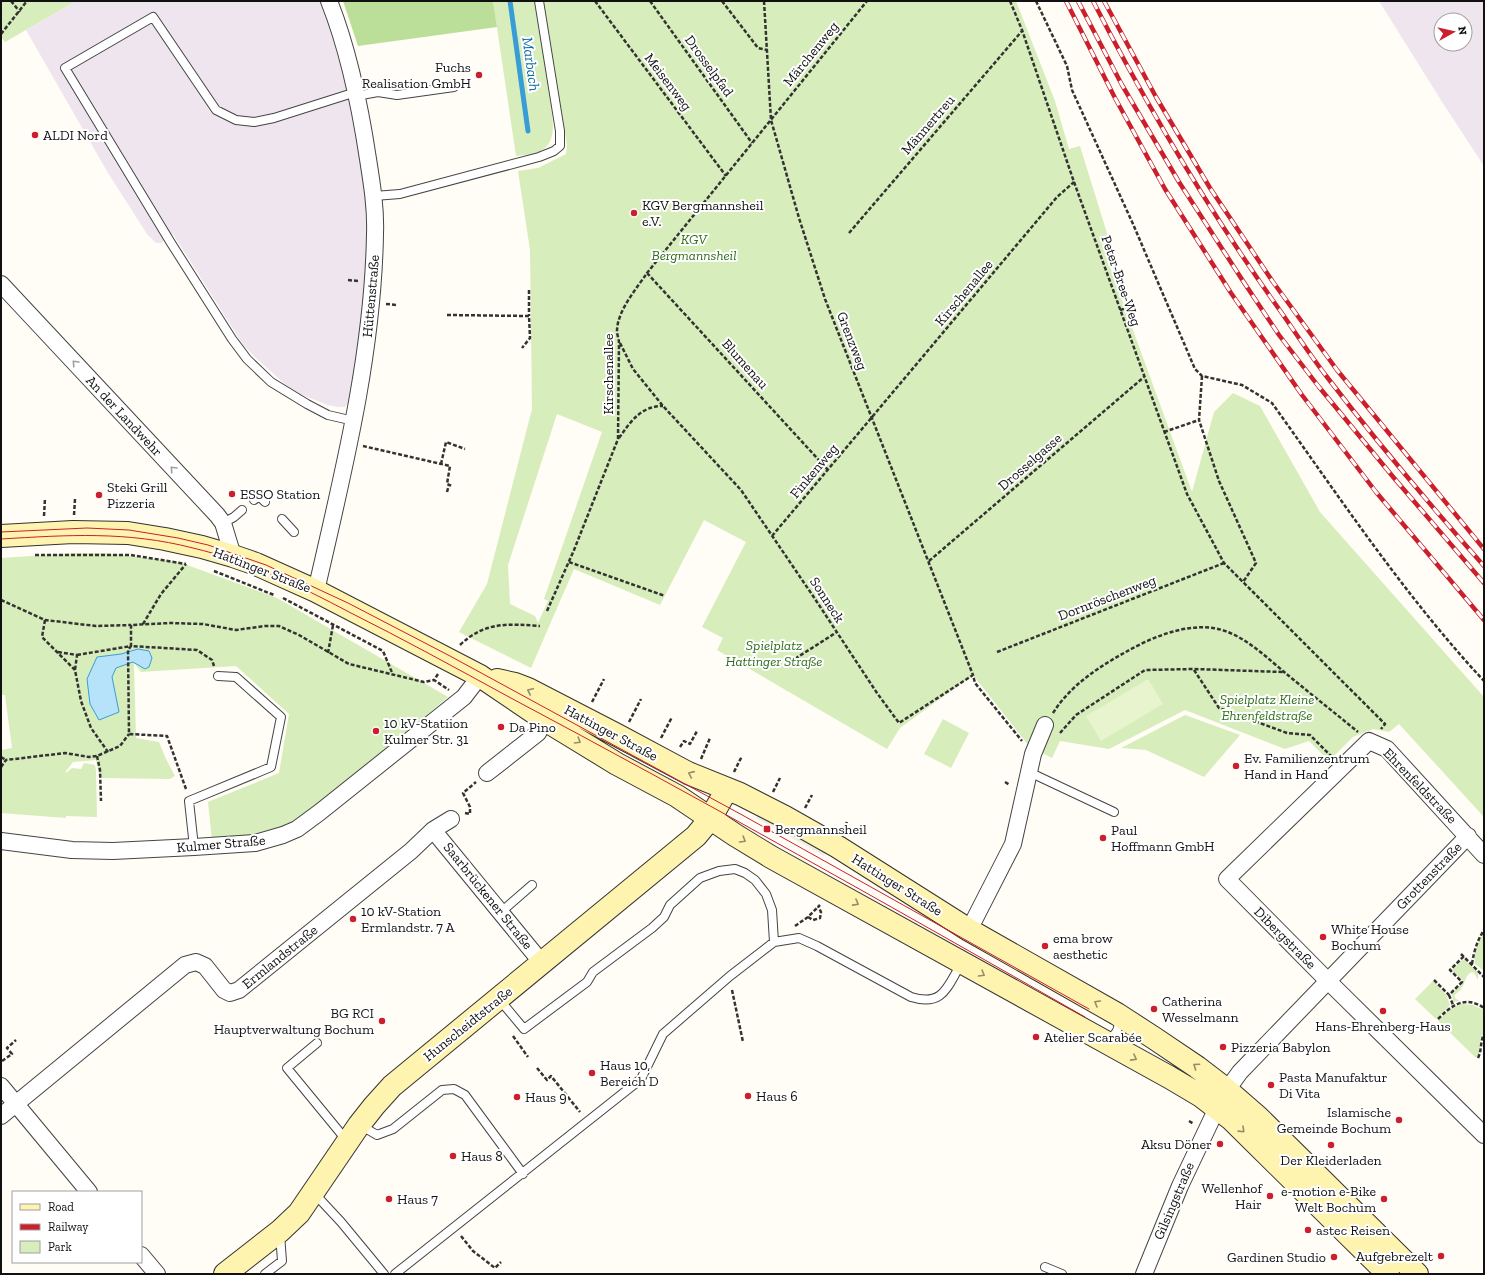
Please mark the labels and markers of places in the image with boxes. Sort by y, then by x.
place label: Fuchs Realisation GmbH [362,59,471,92]
marker: Fuchs Realisation GmbH [474,70,484,80]
place label: ALDI Nord [43,127,108,144]
marker: ALDI Nord [30,130,40,140]
place label: KGV Bergmannsheil e.V. [642,197,764,230]
marker: KGV Bergmannsheil e.V. [629,208,639,218]
place label: Steki Grill Pizzeria [107,479,168,512]
place label: ESSO Station [240,486,320,503]
marker: ESSO Station [227,489,237,499]
marker: Steki Grill Pizzeria [94,490,104,500]
place label: 10 kV-Statiion Kulmer Str. 31 [384,715,469,748]
place label: Da Pino [509,719,556,736]
marker: Da Pino [496,722,506,732]
marker: 10 kV-Statiion Kulmer Str. 31 [371,726,381,736]
place label: Ev. Familienzentrum Hand in Hand [1244,750,1370,783]
marker: Ev. Familienzentrum Hand in Hand [1231,761,1241,771]
place label: Bergmannsheil [775,821,867,838]
place label: Paul Hoffmann GmbH [1111,822,1215,855]
marker: Bergmannsheil [762,824,772,834]
marker: Paul Hoffmann GmbH [1098,833,1108,843]
place label: 10 kV-Station Ermlandstr. 7 A [361,903,456,936]
marker: 10 kV-Station Ermlandstr. 7 A [348,914,358,924]
place label: White House Bochum [1331,921,1409,954]
place label: ema brow aesthetic [1053,930,1113,963]
marker: White House Bochum [1318,932,1328,942]
marker: ema brow aesthetic [1040,941,1050,951]
place label: Catherina Wesselmann [1162,993,1238,1026]
marker: Catherina Wesselmann [1149,1004,1159,1014]
place label: BG RCI Hauptverwaltung Bochum [214,1005,374,1038]
marker: Hans-Ehrenberg-Haus [1378,1006,1388,1016]
marker: BG RCI Hauptverwaltung Bochum [377,1016,387,1026]
place label: Hans-Ehrenberg-Haus [1315,1018,1451,1035]
place label: Atelier Scarabée [1044,1029,1142,1046]
marker: Atelier Scarabée [1031,1032,1041,1042]
place label: Pizzeria Babylon [1231,1039,1331,1056]
marker: Pizzeria Babylon [1218,1042,1228,1052]
place label: Haus 10, Bereich D [600,1057,659,1090]
marker: Haus 10, Bereich D [587,1068,597,1078]
place label: Pasta Manufaktur Di Vita [1279,1069,1387,1102]
marker: Pasta Manufaktur Di Vita [1266,1080,1276,1090]
place label: Haus 6 [756,1088,798,1105]
place label: Haus 9 [525,1089,567,1106]
marker: Haus 6 [743,1091,753,1101]
marker: Haus 9 [512,1092,522,1102]
place label: Islamische Gemeinde Bochum [1277,1104,1391,1137]
marker: Islamische Gemeinde Bochum [1394,1115,1404,1125]
place label: Aksu Döner [1141,1136,1212,1153]
marker: Aksu Döner [1215,1139,1225,1149]
marker: Der Kleiderladen [1326,1140,1336,1150]
place label: Haus 8 [461,1148,503,1165]
marker: Haus 8 [448,1151,458,1161]
place label: Der Kleiderladen [1280,1152,1382,1169]
place label: Wellenhof Hair [1201,1180,1264,1213]
place label: e-motion e-Bike Welt Bochum [1281,1183,1376,1216]
place label: Haus 7 [397,1191,438,1208]
marker: Wellenhof Hair [1265,1191,1275,1201]
marker: Haus 7 [384,1194,394,1204]
marker: e-motion e-Bike Welt Bochum [1379,1194,1389,1204]
place label: astec Reisen [1316,1222,1390,1239]
marker: astec Reisen [1303,1225,1313,1235]
place label: Aufgebrezelt [1356,1248,1434,1265]
place label: Gardinen Studio [1227,1249,1326,1266]
marker: Aufgebrezelt [1436,1251,1446,1261]
marker: Gardinen Studio [1329,1252,1339,1262]

